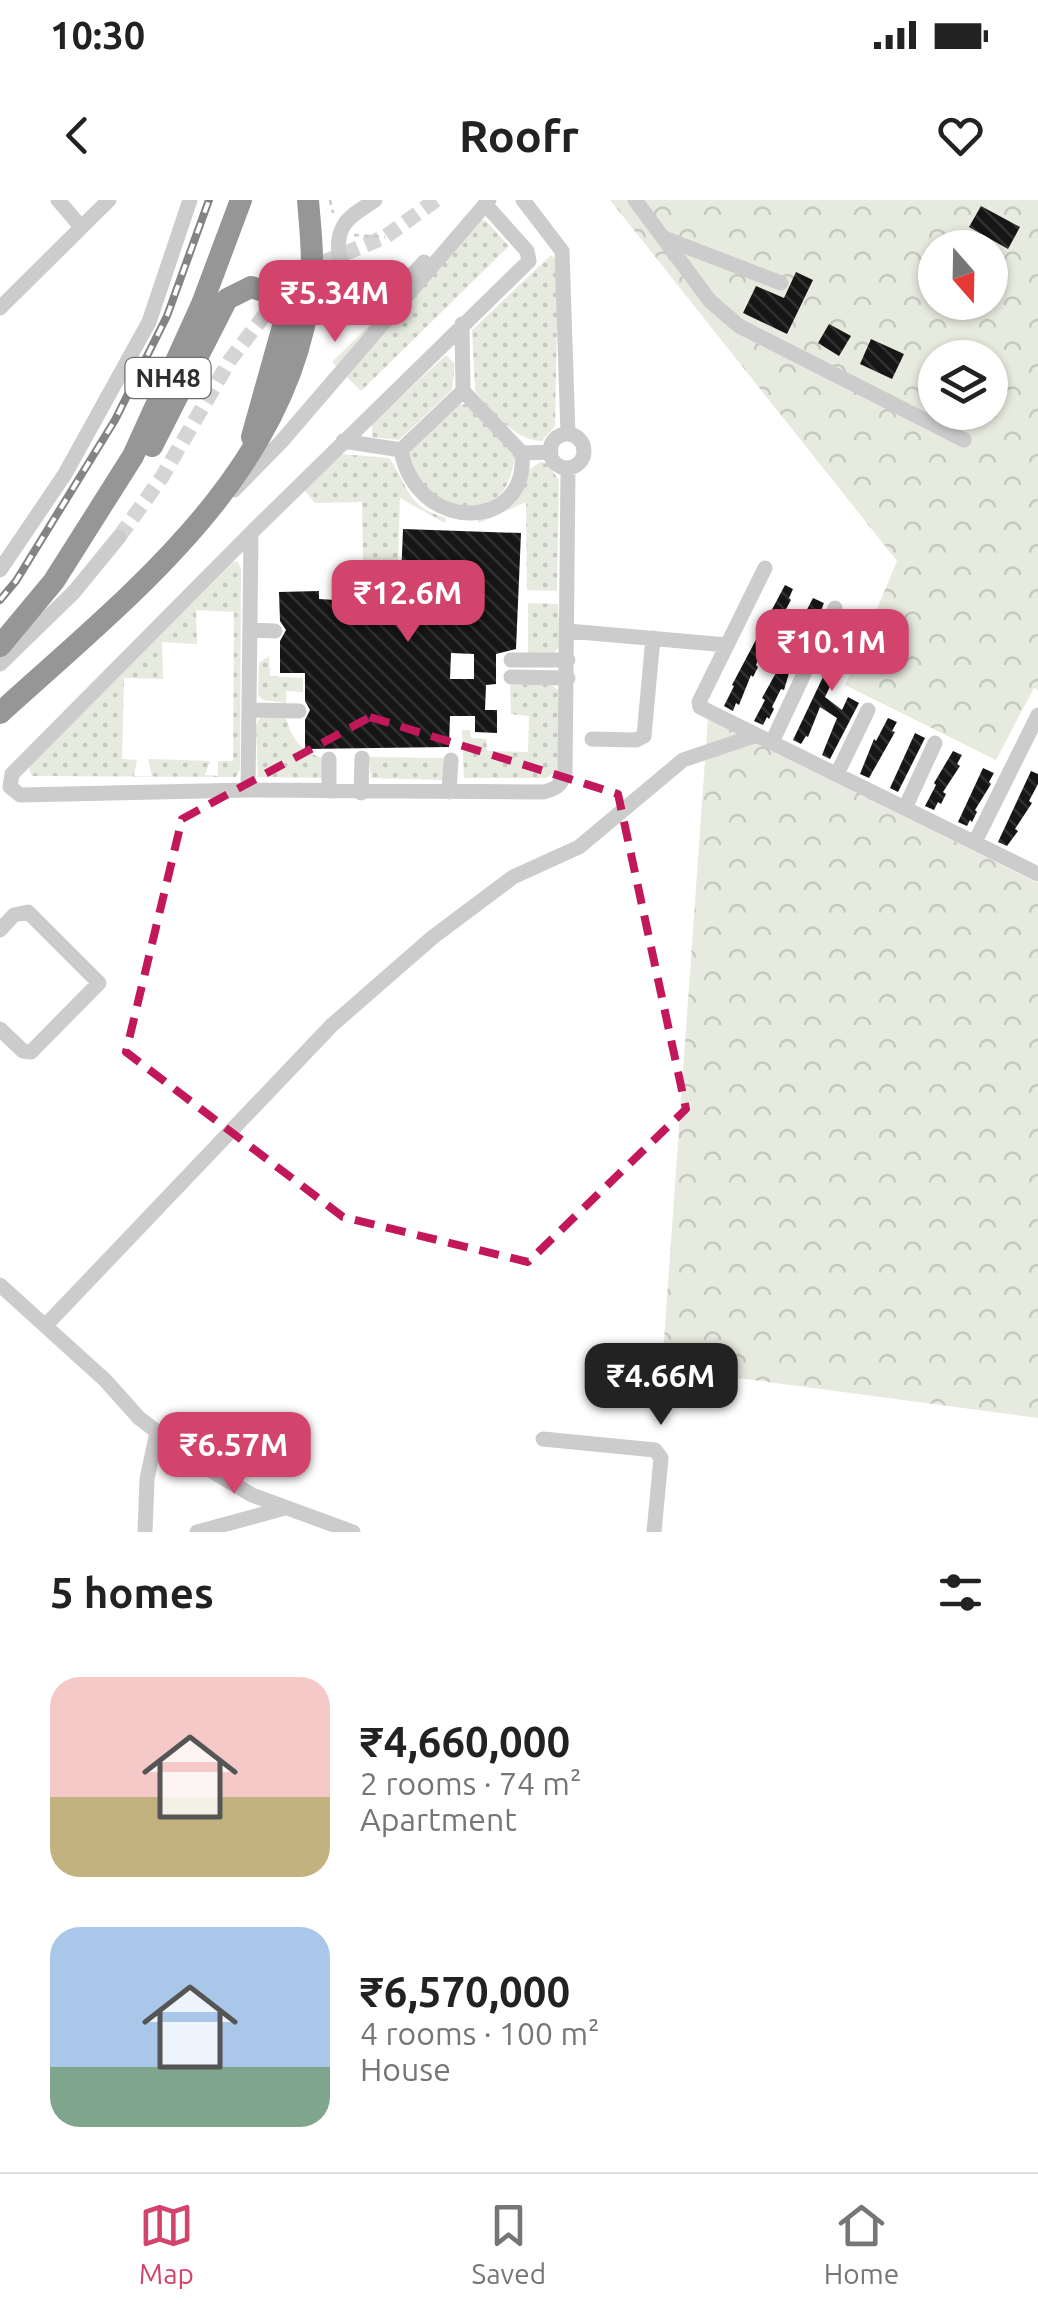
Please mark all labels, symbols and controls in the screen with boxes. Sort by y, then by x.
text: 10:30 [50,14,145,56]
icon: back [50,108,105,163]
icon: heart [933,108,988,163]
text: Roofr [459,110,579,161]
north arrow [918,230,1008,320]
map controls [918,230,1008,430]
pin: ₹5.34M [254,260,416,345]
text: ₹5.34M [281,274,389,310]
button: layers [918,340,1008,430]
road number: NH48 [126,358,210,398]
pin: ₹12.6M [327,560,489,645]
text: ₹12.6M [354,574,462,610]
pin: ₹10.1M [751,609,913,694]
text: ₹10.1M [778,623,886,659]
pin: ₹4.66M [580,1343,742,1428]
text: ₹4.66M [607,1357,715,1393]
pin: ₹6.57M [153,1412,315,1497]
text: ₹6.57M [180,1426,288,1462]
icon: filters [933,1565,988,1620]
text: 5 homes [50,1569,214,1616]
icon: home [130,1717,250,1837]
text: ₹4,660,000 [360,1718,570,1765]
text: 2 rooms · 74 m² [360,1765,581,1801]
text: Apartment [360,1801,517,1837]
icon: home [130,1967,250,2087]
text: ₹6,570,000 [360,1968,570,2015]
text: 4 rooms · 100 m² [360,2015,600,2051]
text: House [360,2051,451,2087]
tab: Map [139,2198,194,2289]
tab: Saved [472,2198,546,2289]
tab: Home [824,2198,899,2289]

